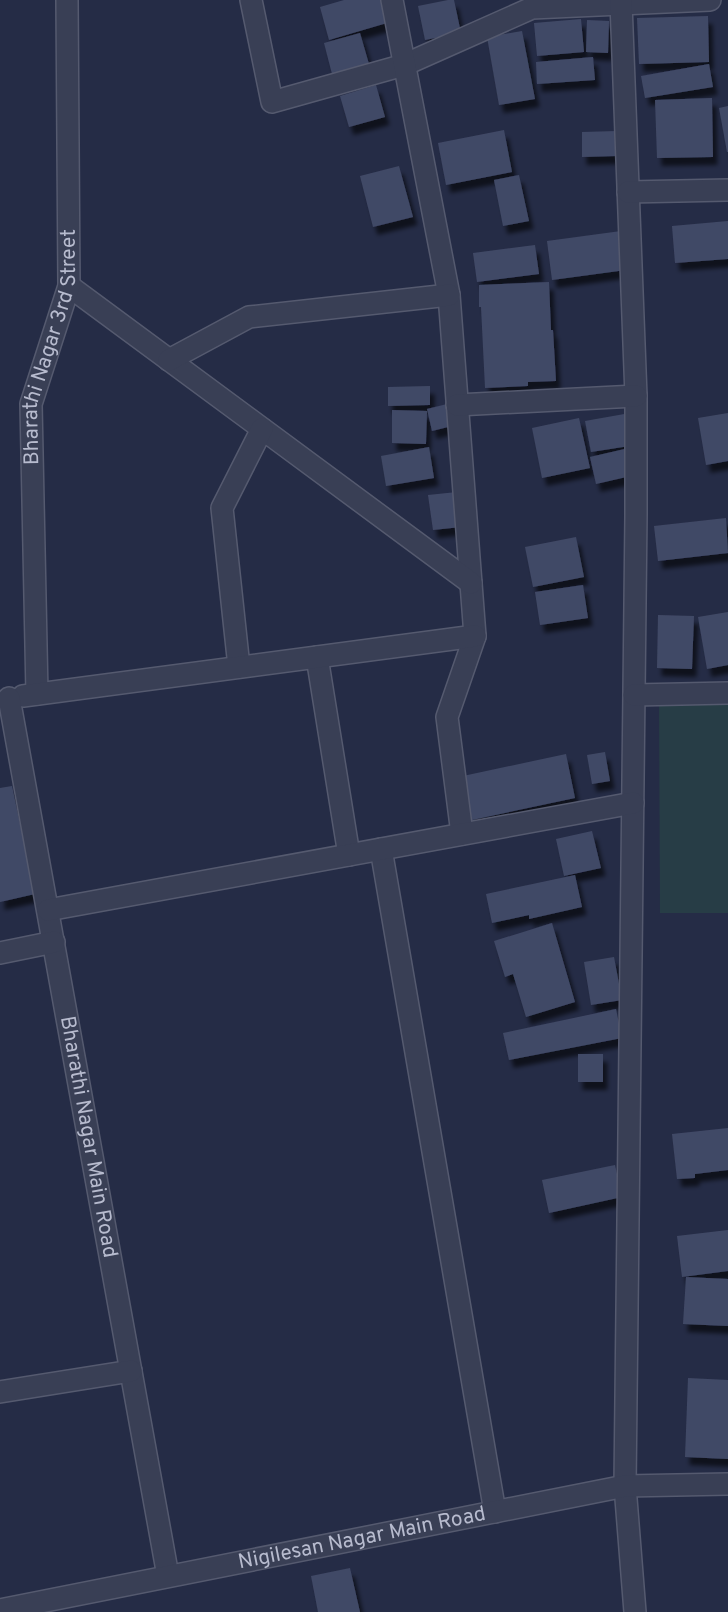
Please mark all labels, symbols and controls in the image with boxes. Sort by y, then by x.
street label: Bharathi Nagar 3rd Street [17,229,83,465]
street label: Bharathi Nagar Main Road [53,1014,124,1260]
street label: Nigilesan Nagar Main Road [236,1500,488,1576]

